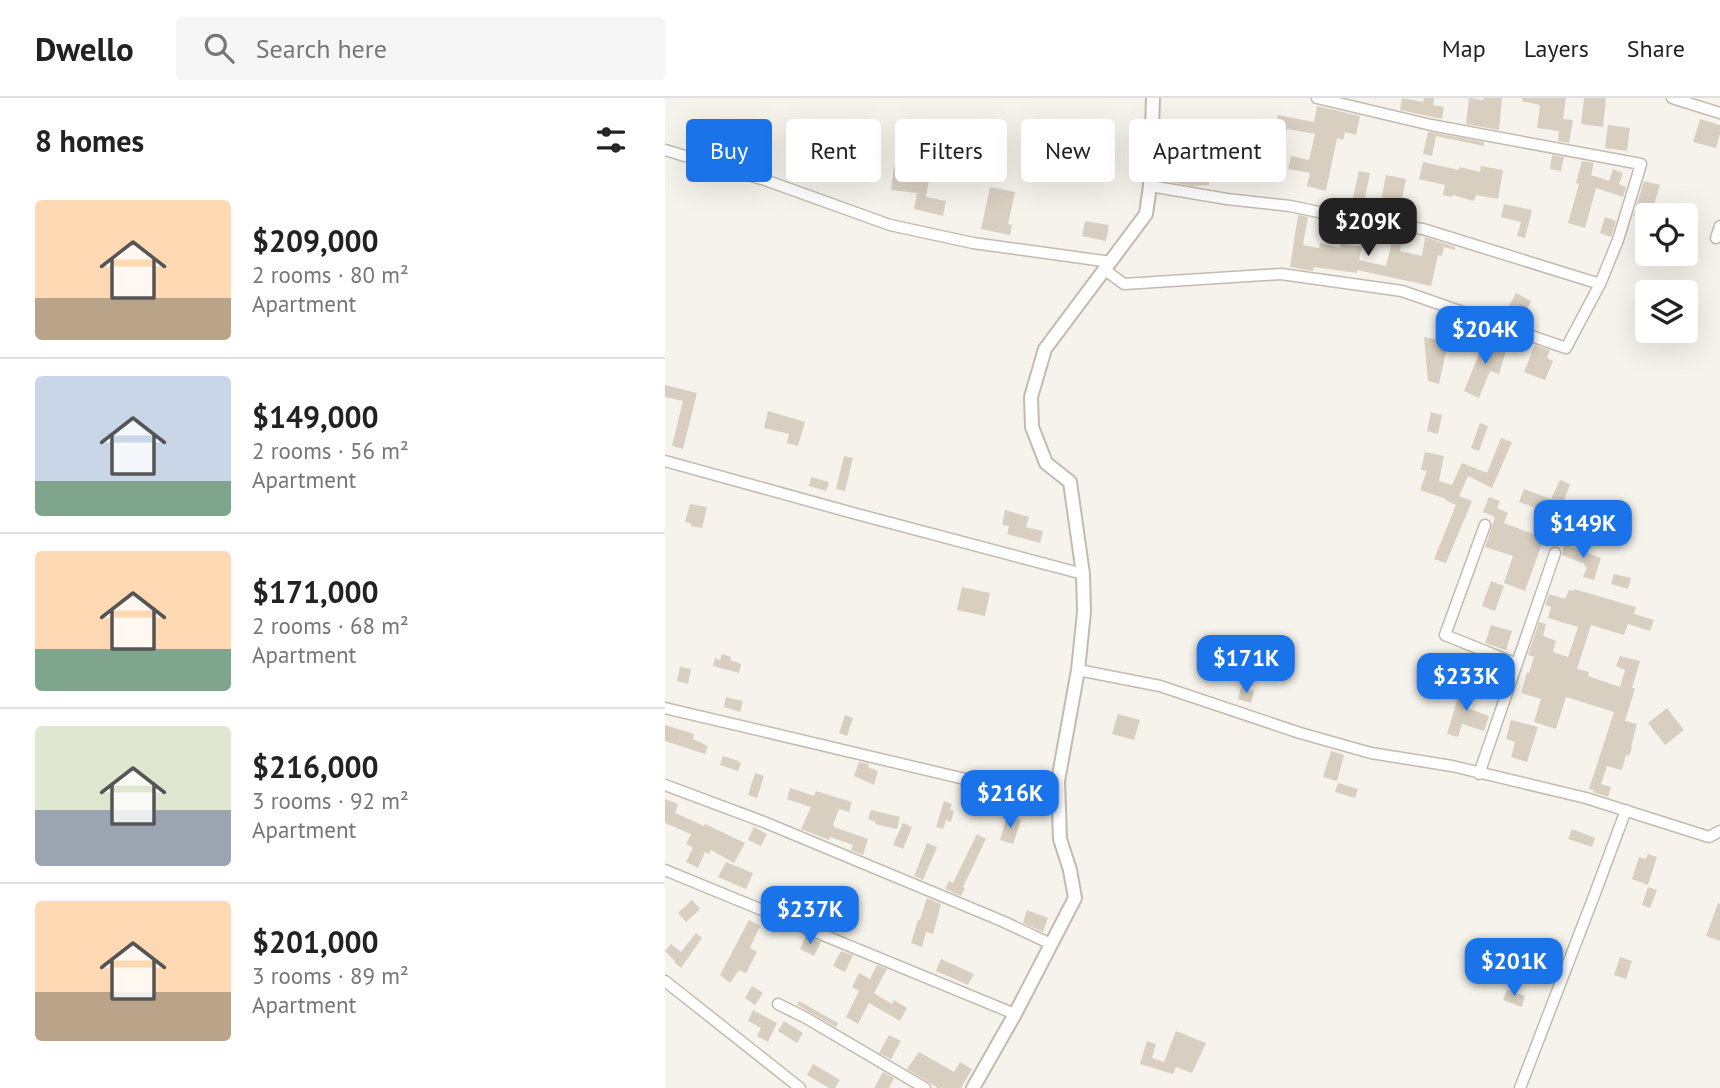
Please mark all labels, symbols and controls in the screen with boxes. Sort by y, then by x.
search box [176,17,666,80]
text: Dwello [35,27,134,70]
icon: search [200,29,238,67]
text: Search here [256,32,387,65]
text: Map [1442,33,1486,64]
text: Layers [1524,33,1589,64]
text: Share [1627,33,1685,64]
chip: Buy [686,119,772,182]
chip: Rent [786,119,881,182]
chip: Filters [895,119,1007,182]
chip: New [1021,119,1115,182]
chip: Apartment [1129,119,1286,182]
text: 8 homes [35,121,144,160]
icon: filters [592,121,630,159]
pin: $209K [1319,198,1417,258]
map controls [1635,203,1698,343]
button: locate [1635,203,1698,266]
text: $209K [1335,206,1401,235]
text: $209,000 [252,221,379,260]
icon: home [91,228,175,312]
text: 2 rooms · 80 m² [252,260,409,289]
button: layers [1635,280,1698,343]
text: Apartment [252,289,356,318]
pin: $204K [1436,306,1534,366]
text: $204K [1452,314,1518,343]
text: $149,000 [252,397,379,436]
icon: home [91,404,175,488]
text: 2 rooms · 56 m² [252,436,409,465]
text: Apartment [252,465,356,494]
pin: $149K [1534,500,1632,560]
text: $149K [1550,508,1616,537]
text: $171,000 [252,572,379,611]
icon: home [91,579,175,663]
text: 2 rooms · 68 m² [252,611,409,640]
pin: $171K [1197,636,1295,695]
text: Apartment [252,640,356,669]
text: $171K [1213,643,1279,672]
pin: $233K [1417,654,1515,713]
text: $233K [1433,661,1499,690]
text: $216,000 [252,747,379,786]
icon: home [91,754,175,838]
pin: $216K [961,770,1059,830]
text: $216K [977,778,1043,807]
text: 3 rooms · 92 m² [252,786,409,815]
text: Apartment [252,815,356,844]
pin: $237K [761,886,859,946]
text: $237K [777,894,843,923]
text: $201,000 [252,922,379,961]
icon: home [91,929,175,1013]
pin: $201K [1465,939,1563,998]
text: $201K [1481,946,1547,975]
text: 3 rooms · 89 m² [252,961,409,990]
text: Apartment [252,990,356,1019]

